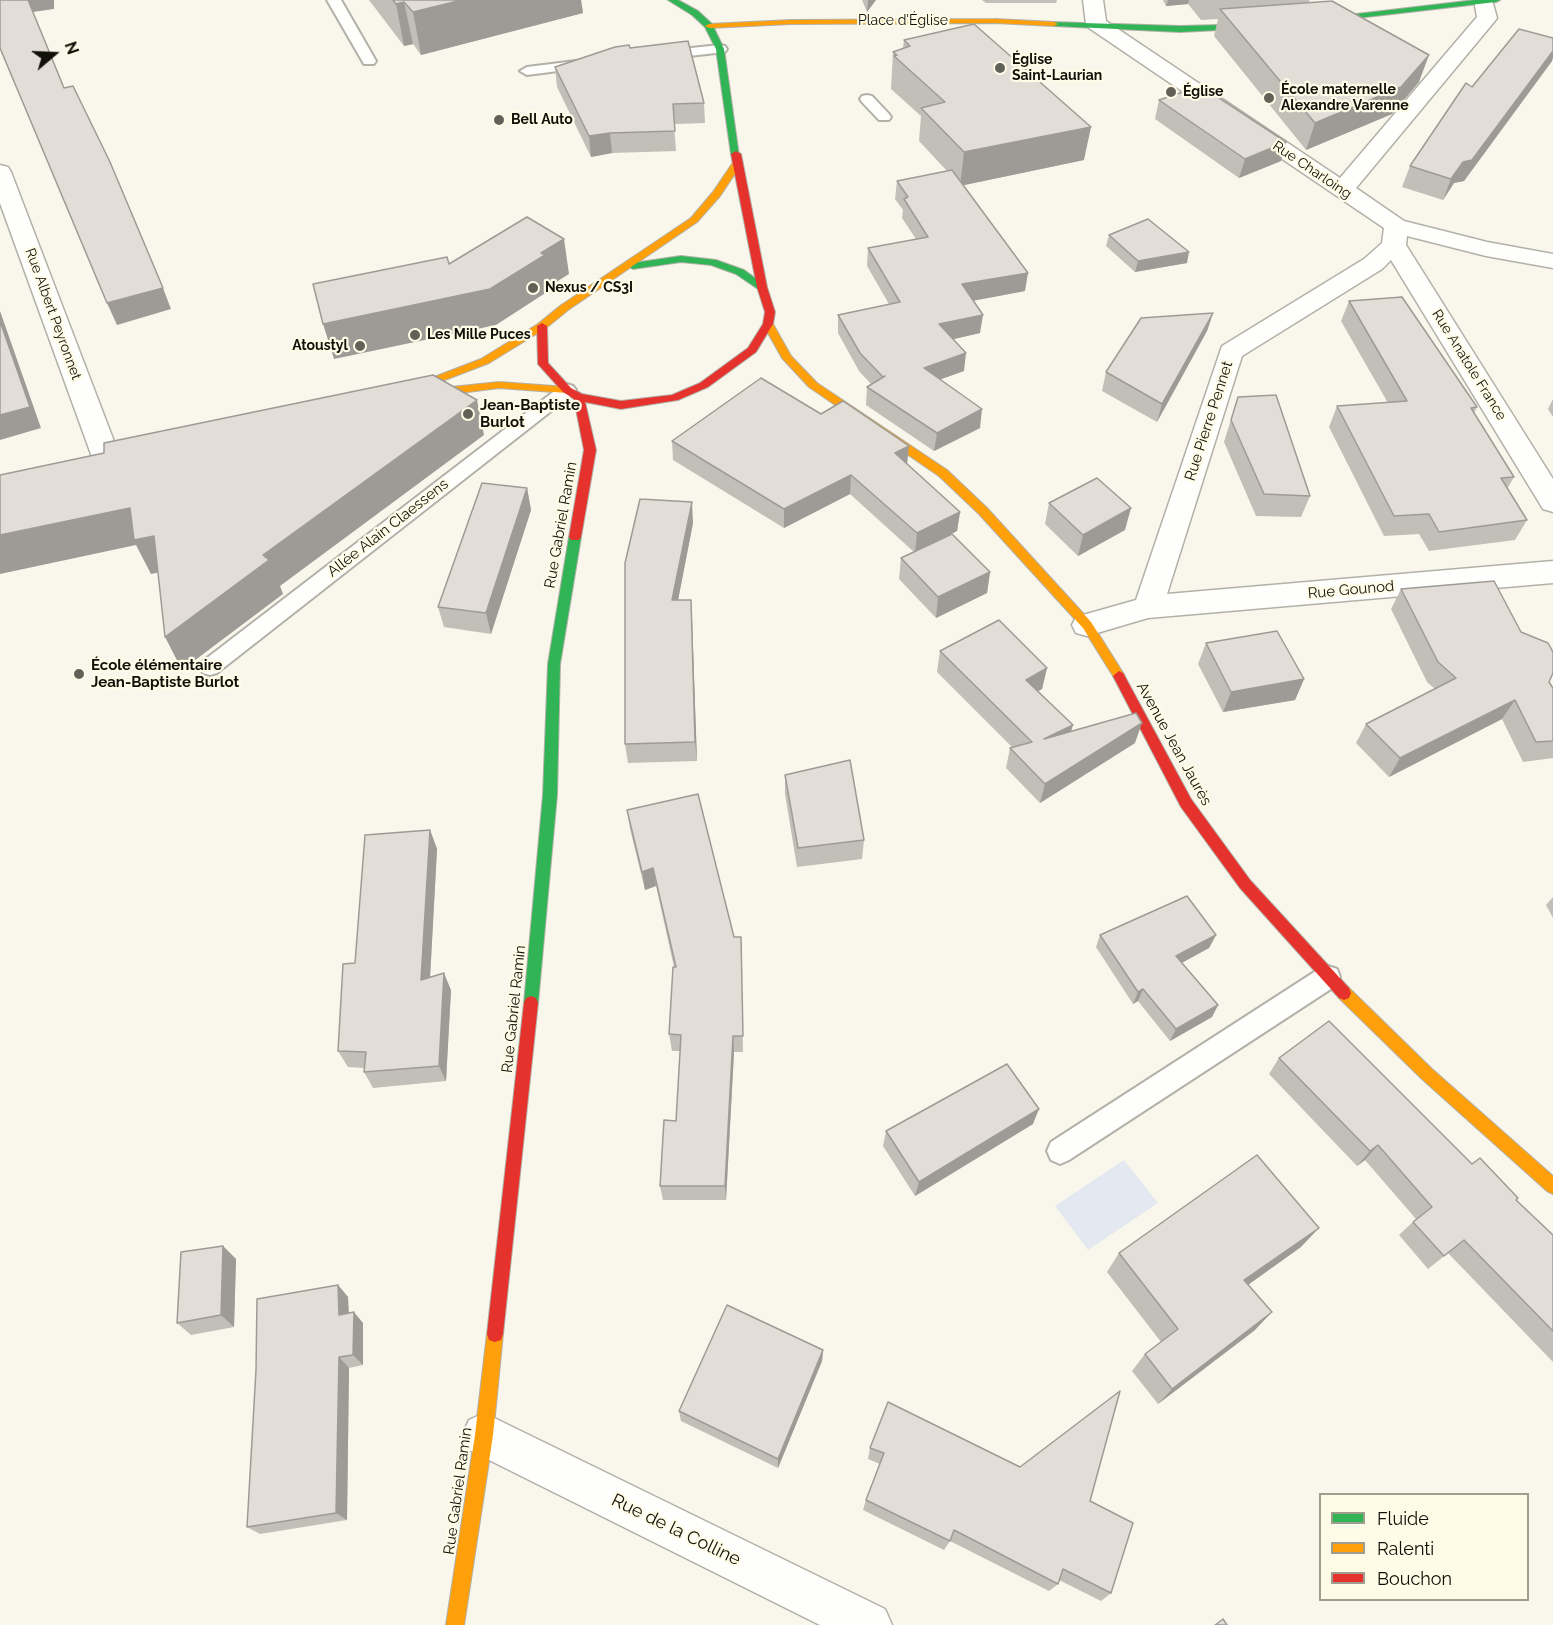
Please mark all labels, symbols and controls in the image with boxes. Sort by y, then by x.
street label: Place d'Église [858,13,948,29]
north arrow [24,24,84,84]
text: N [61,39,82,57]
place label: Église Saint-Laurian [1012,52,1102,84]
marker: Église Saint-Laurian [993,61,1007,75]
place label: École maternelle Alexandre Varenne [1281,82,1409,114]
place label: Église [1183,84,1223,100]
marker: Église [1164,85,1178,99]
marker: École maternelle Alexandre Varenne [1262,91,1276,105]
place label: Bell Auto [511,112,573,128]
marker: Bell Auto [492,113,506,127]
street label: Rue Charloing [1269,137,1355,203]
street label: Rue Albert Peyronnet [21,246,85,382]
place label: Nexus / CS3I [545,280,633,296]
marker: Nexus / CS3I [526,281,540,295]
street label: Rue Anatole France [1428,307,1510,423]
place label: Les Mille Puces [427,327,531,343]
marker: Les Mille Puces [408,328,422,342]
place label: Atoustyl [292,338,348,354]
marker: Atoustyl [353,339,367,353]
street label: Rue Pierre Pennet [1181,359,1237,483]
place label: Jean-Baptiste Burlot [480,396,580,431]
marker: Jean-Baptiste Burlot [461,407,475,421]
street label: Rue Gabriel Ramin [541,460,581,590]
street label: Allée Alain Claessens [324,475,452,581]
street label: Rue Gounod [1307,577,1395,603]
place label: École élémentaire Jean-Baptiste Burlot [91,656,239,691]
marker: École élémentaire Jean-Baptiste Burlot [72,667,86,681]
street label: Avenue Jean Jaurès [1133,679,1215,809]
street label: Rue Gabriel Ramin [498,944,530,1074]
street label: Rue Gabriel Ramin [440,1426,476,1556]
street label: Rue de la Colline [608,1489,744,1571]
legend [1319,1493,1529,1601]
text: Fluide [1377,1508,1429,1529]
text: Ralenti [1377,1538,1434,1559]
text: Bouchon [1377,1568,1452,1589]

